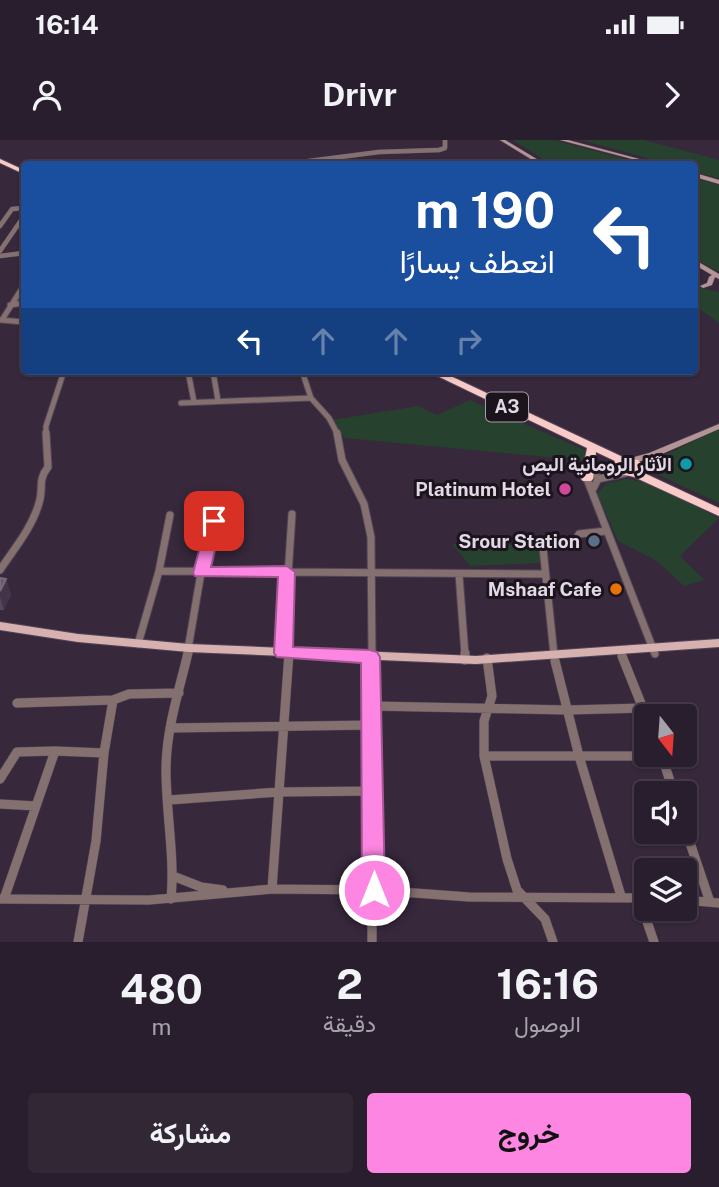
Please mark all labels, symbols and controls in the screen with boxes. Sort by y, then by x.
text: 16:14 [35,9,99,40]
icon: person [28,76,66,114]
text: Drivr [322,76,397,113]
icon: forward [653,76,691,114]
text: 190 m [415,181,555,239]
icon: left [579,189,670,280]
text: انعطف يسارًا [399,243,555,280]
icon: left [231,322,269,360]
icon: ahead [304,322,342,360]
icon: ahead [377,322,415,360]
icon: right [450,322,488,360]
road number: A3 [486,393,528,422]
place label: الآثار الرومانية البص [522,453,672,477]
marker: الآثار الرومانية البص [678,456,694,472]
place label: Platinum Hotel [415,478,551,500]
marker: Platinum Hotel [557,481,573,497]
pin [184,491,244,551]
icon: arrive [195,502,233,540]
place label: Srour Station [458,530,580,552]
marker: Srour Station [586,533,602,549]
place label: Mshaaf Cafe [488,578,602,600]
marker: Mshaaf Cafe [608,581,624,597]
north arrow [634,704,696,766]
map controls [634,704,697,921]
button: sound [634,781,697,844]
position arrow [337,853,411,927]
button: layers [634,858,697,921]
text: 2 [336,959,363,1008]
text: 16:16 [496,959,599,1008]
text: 480 [120,964,203,1013]
text: دقيقة [323,1010,376,1037]
text: الوصول [514,1010,581,1037]
text: m [151,1013,171,1040]
button: مشاركة [28,1093,353,1173]
button: خروج [367,1093,691,1173]

